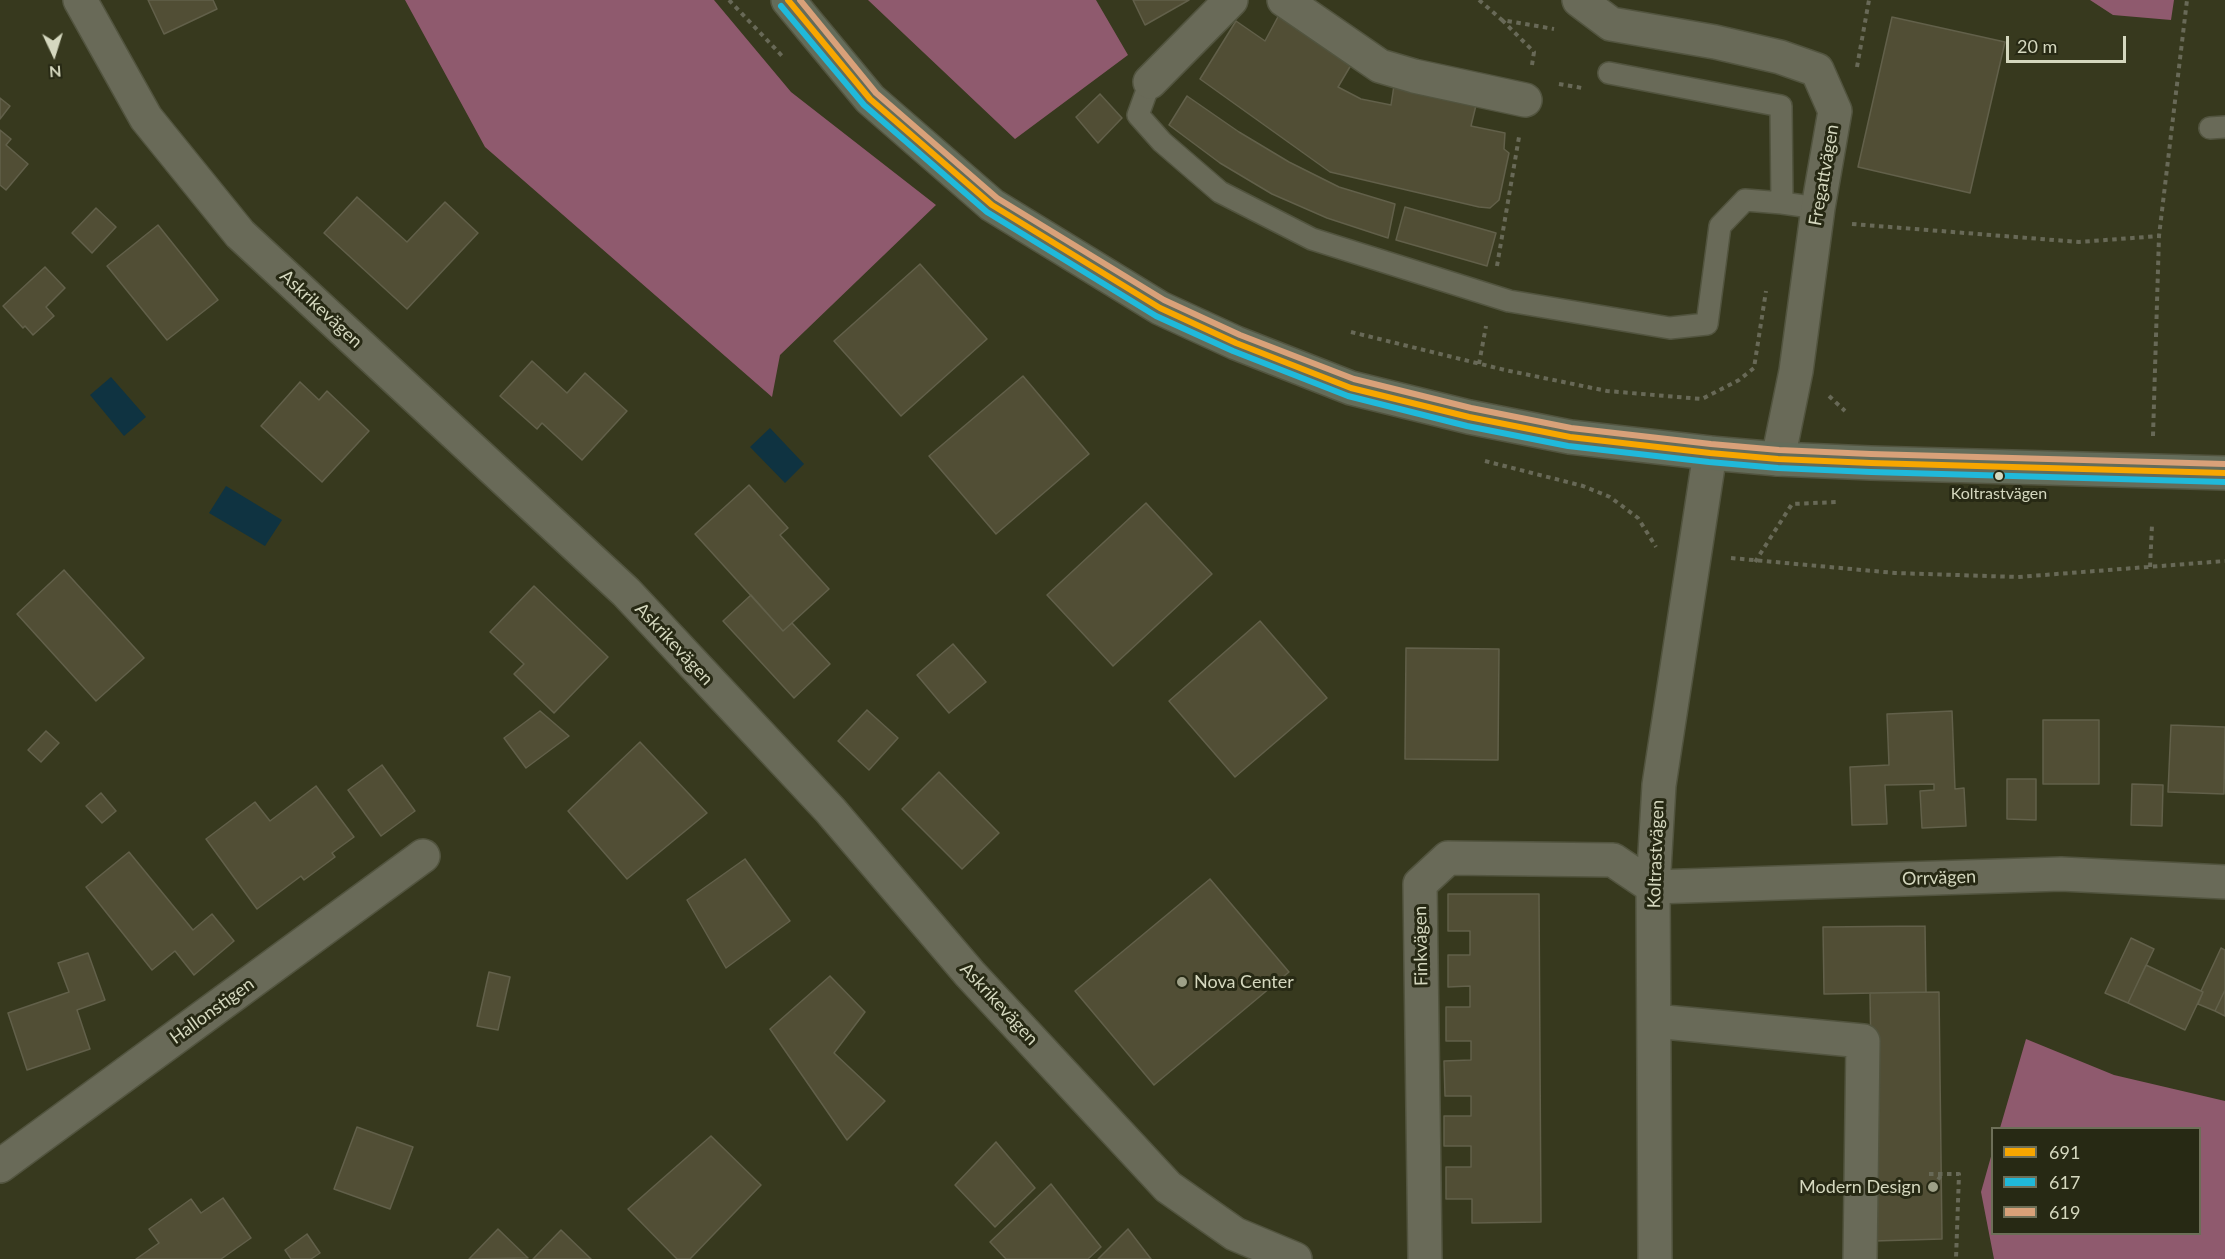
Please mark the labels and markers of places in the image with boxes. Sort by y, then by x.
marker: Koltrastvägen [1993,470,2005,482]
place label: Koltrastvägen [1951,484,2047,504]
place label: Nova Center [1194,971,1294,993]
marker: Nova Center [1175,975,1189,989]
place label: Modern Design [1799,1176,1921,1198]
marker: Modern Design [1926,1180,1940,1194]

